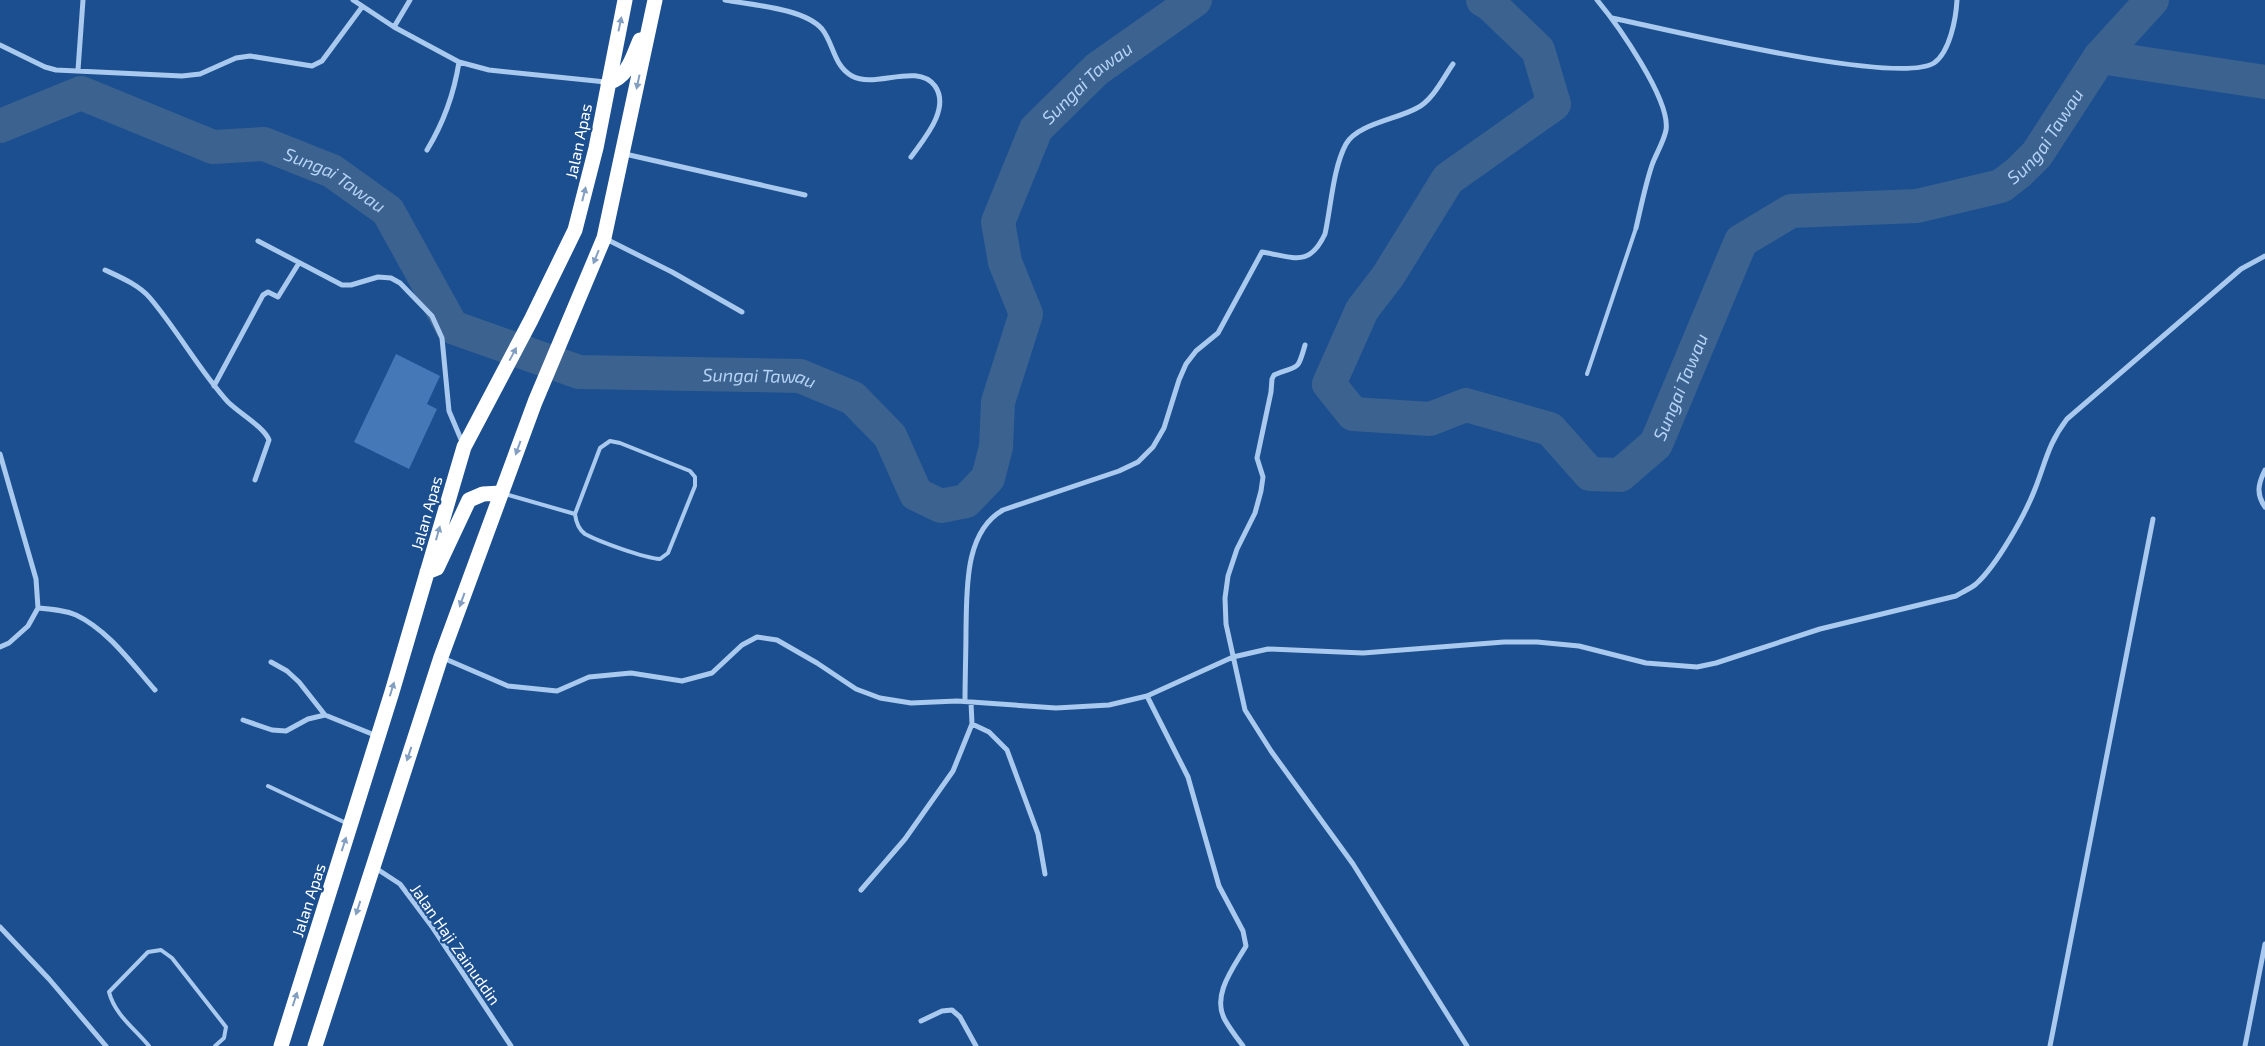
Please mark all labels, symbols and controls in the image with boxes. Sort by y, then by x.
one-way arrow [617,16,625,32]
water label: Sungai Tawau [1037,37,1136,128]
one-way arrow [634,74,642,90]
water label: Sungai Tawau [2002,84,2088,189]
street label: Jalan Apas [561,102,595,180]
water label: Sungai Tawau [281,142,390,217]
one-way arrow [580,187,588,202]
one-way arrow [592,250,600,265]
water label: Sungai Tawau [1648,330,1712,444]
one-way arrow [509,346,517,361]
water label: Sungai Tawau [702,363,820,393]
one-way arrow [514,441,522,456]
street label: Jalan Apas [406,474,446,552]
one-way arrow [435,526,443,541]
one-way arrow [458,593,465,608]
one-way arrow [389,682,397,697]
one-way arrow [404,747,412,762]
one-way arrow [341,837,348,852]
street label: Jalan Apas [287,861,329,939]
street label: Jalan Haji Zainuddin [406,880,505,1009]
one-way arrow [354,901,361,916]
one-way arrow [292,992,299,1007]

